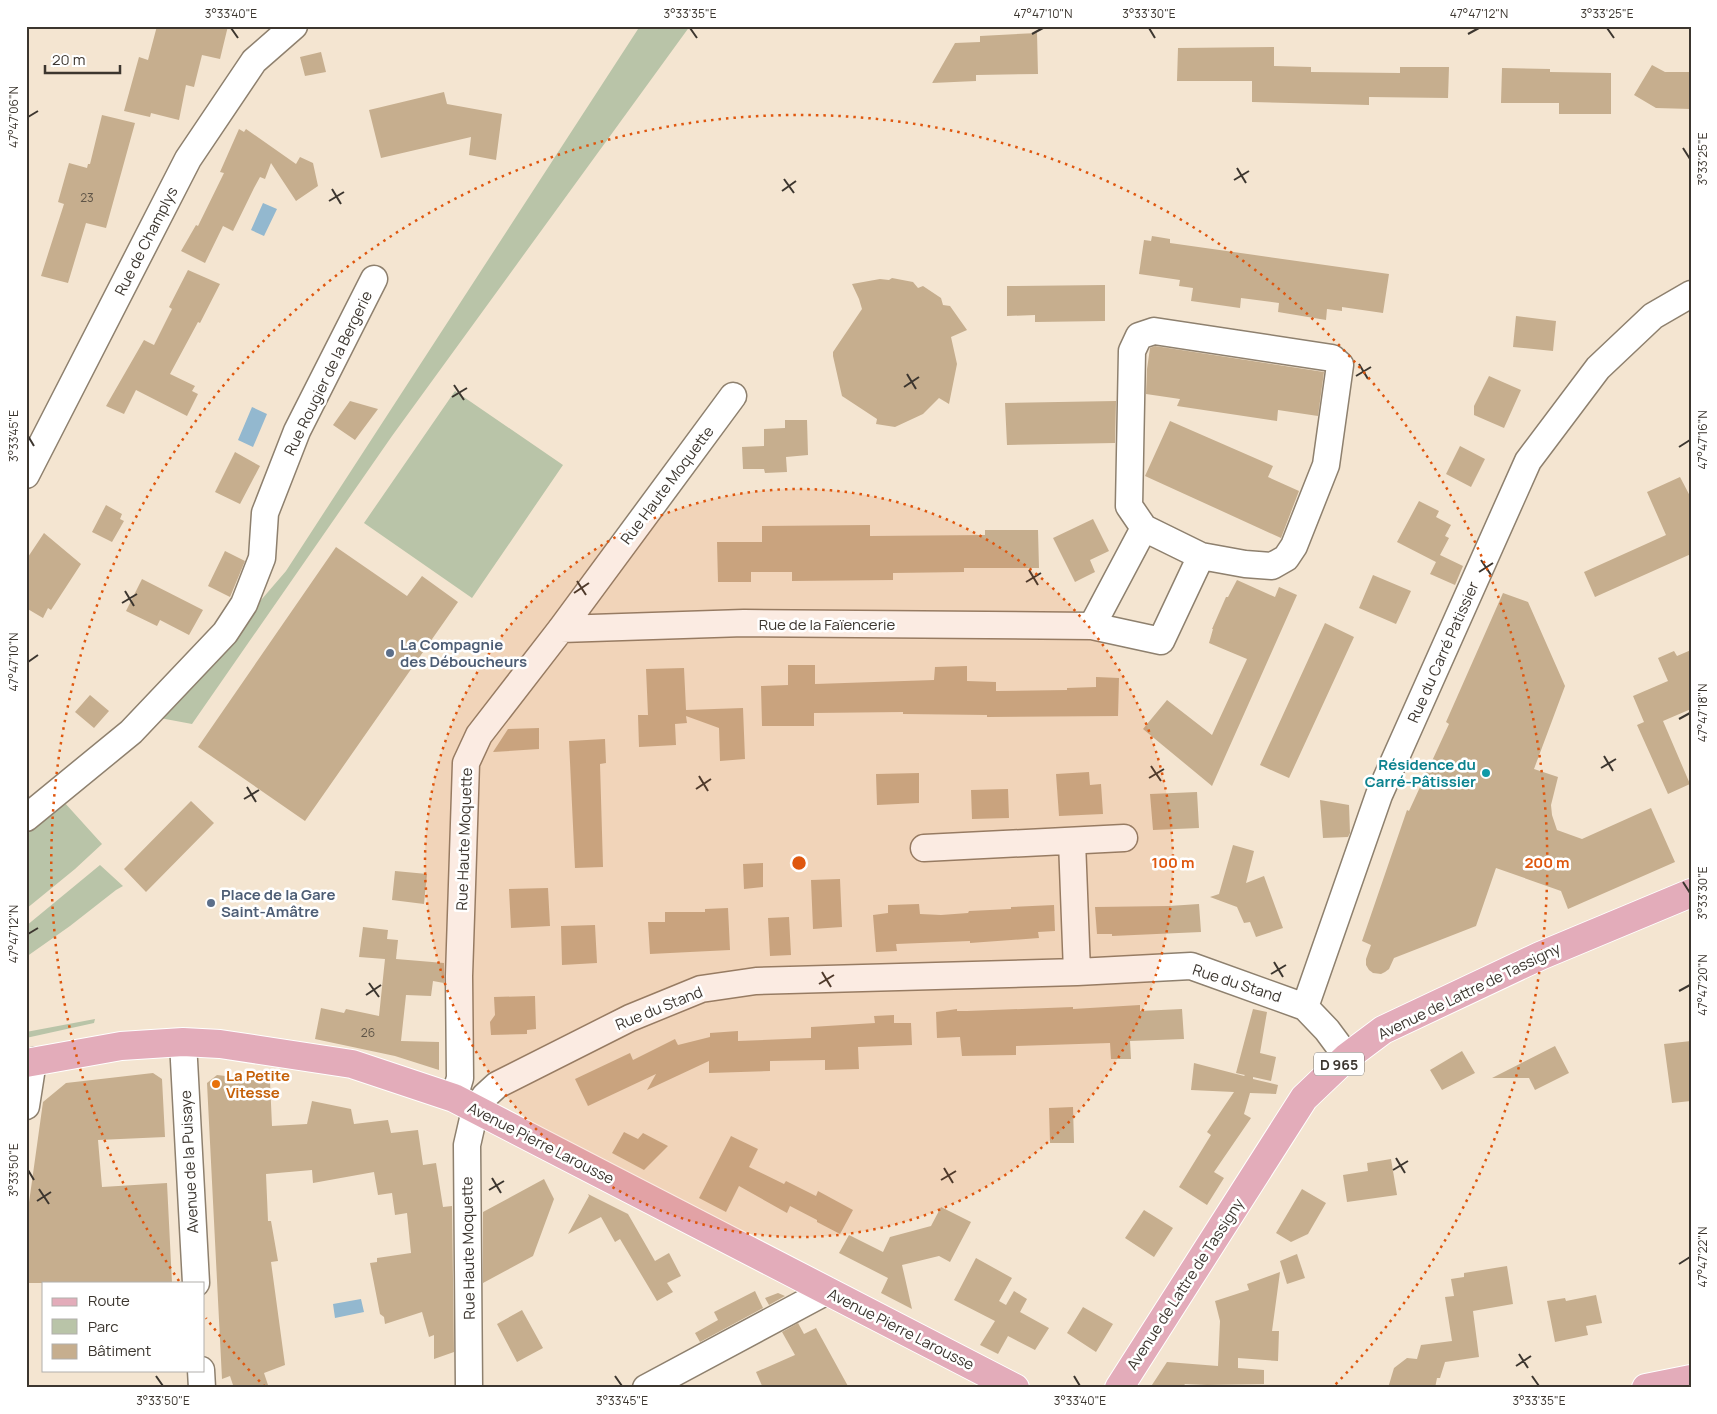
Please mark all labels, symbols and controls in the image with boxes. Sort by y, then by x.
text: 3°33'40"E [205,5,257,22]
text: 3°33'35"E [664,5,717,22]
text: 47°47'10"N [1013,5,1073,22]
text: 3°33'30"E [1122,5,1176,22]
text: 47°47'12"N [1450,5,1508,22]
text: 3°33'25"E [1580,5,1634,22]
scale bar [45,42,120,74]
text: 20 m [52,49,85,70]
text: 47°47'06"N [5,86,22,148]
text: 3°33'25"E [1694,132,1711,186]
street label: Rue de Champlys [109,183,183,299]
house number: 23 [80,189,94,206]
street label: Rue Rougier de la Bergerie [279,287,377,459]
text: 3°33'45"E [5,410,22,462]
text: 47°47'16"N [1694,410,1711,470]
street label: Rue Haute Moquette [616,421,719,548]
street label: Rue du Carré Patissier [1402,578,1484,726]
street label: Rue de la Faïencerie [759,614,896,635]
text: 47°47'10"N [5,632,22,692]
place label: La Compagnie des Déboucheurs [400,634,527,672]
marker: La Compagnie des Déboucheurs [384,647,396,659]
text: 47°47'18"N [1694,684,1711,742]
place label: Résidence du Carré-Pâtissier [1365,754,1476,792]
street label: Rue Haute Moquette [451,767,477,911]
marker: Résidence du Carré-Pâtissier [1480,767,1492,779]
text: 100 m [1152,852,1194,873]
text: 200 m [1524,852,1570,873]
centre of rings [790,854,808,872]
text: 3°33'30"E [1694,866,1711,920]
place label: Place de la Gare Saint-Amâtre [221,884,335,922]
marker: Place de la Gare Saint-Amâtre [205,897,217,909]
text: 47°47'12"N [5,905,22,963]
street label: Avenue de Lattre de Tassigny [1374,938,1564,1044]
text: 47°47'20"N [1694,954,1711,1016]
street label: Rue du Stand [1190,959,1284,1007]
street label: Rue du Stand [612,981,706,1035]
house number: 26 [361,1024,375,1041]
road number: D 965 [1314,1052,1364,1076]
place label: La Petite Vitesse [226,1065,290,1103]
marker: La Petite Vitesse [210,1078,222,1090]
street label: Avenue de la Puisaye [175,1090,203,1234]
street label: Avenue Pierre Larousse [464,1097,618,1189]
text: 3°33'50"E [5,1143,22,1197]
street label: Rue Haute Moquette [456,1176,480,1320]
street label: Avenue de Lattre de Tassigny [1122,1194,1249,1374]
text: 47°47'22"N [1694,1227,1711,1287]
legend [42,1282,205,1372]
street label: Avenue Pierre Larousse [824,1283,978,1375]
text: Route [88,1290,130,1311]
text: Parc [88,1316,119,1337]
text: Bâtiment [88,1340,151,1361]
text: 3°33'50"E [136,1392,190,1409]
text: 3°33'45"E [596,1392,648,1409]
text: 3°33'40"E [1054,1392,1106,1409]
text: 3°33'35"E [1513,1392,1566,1409]

